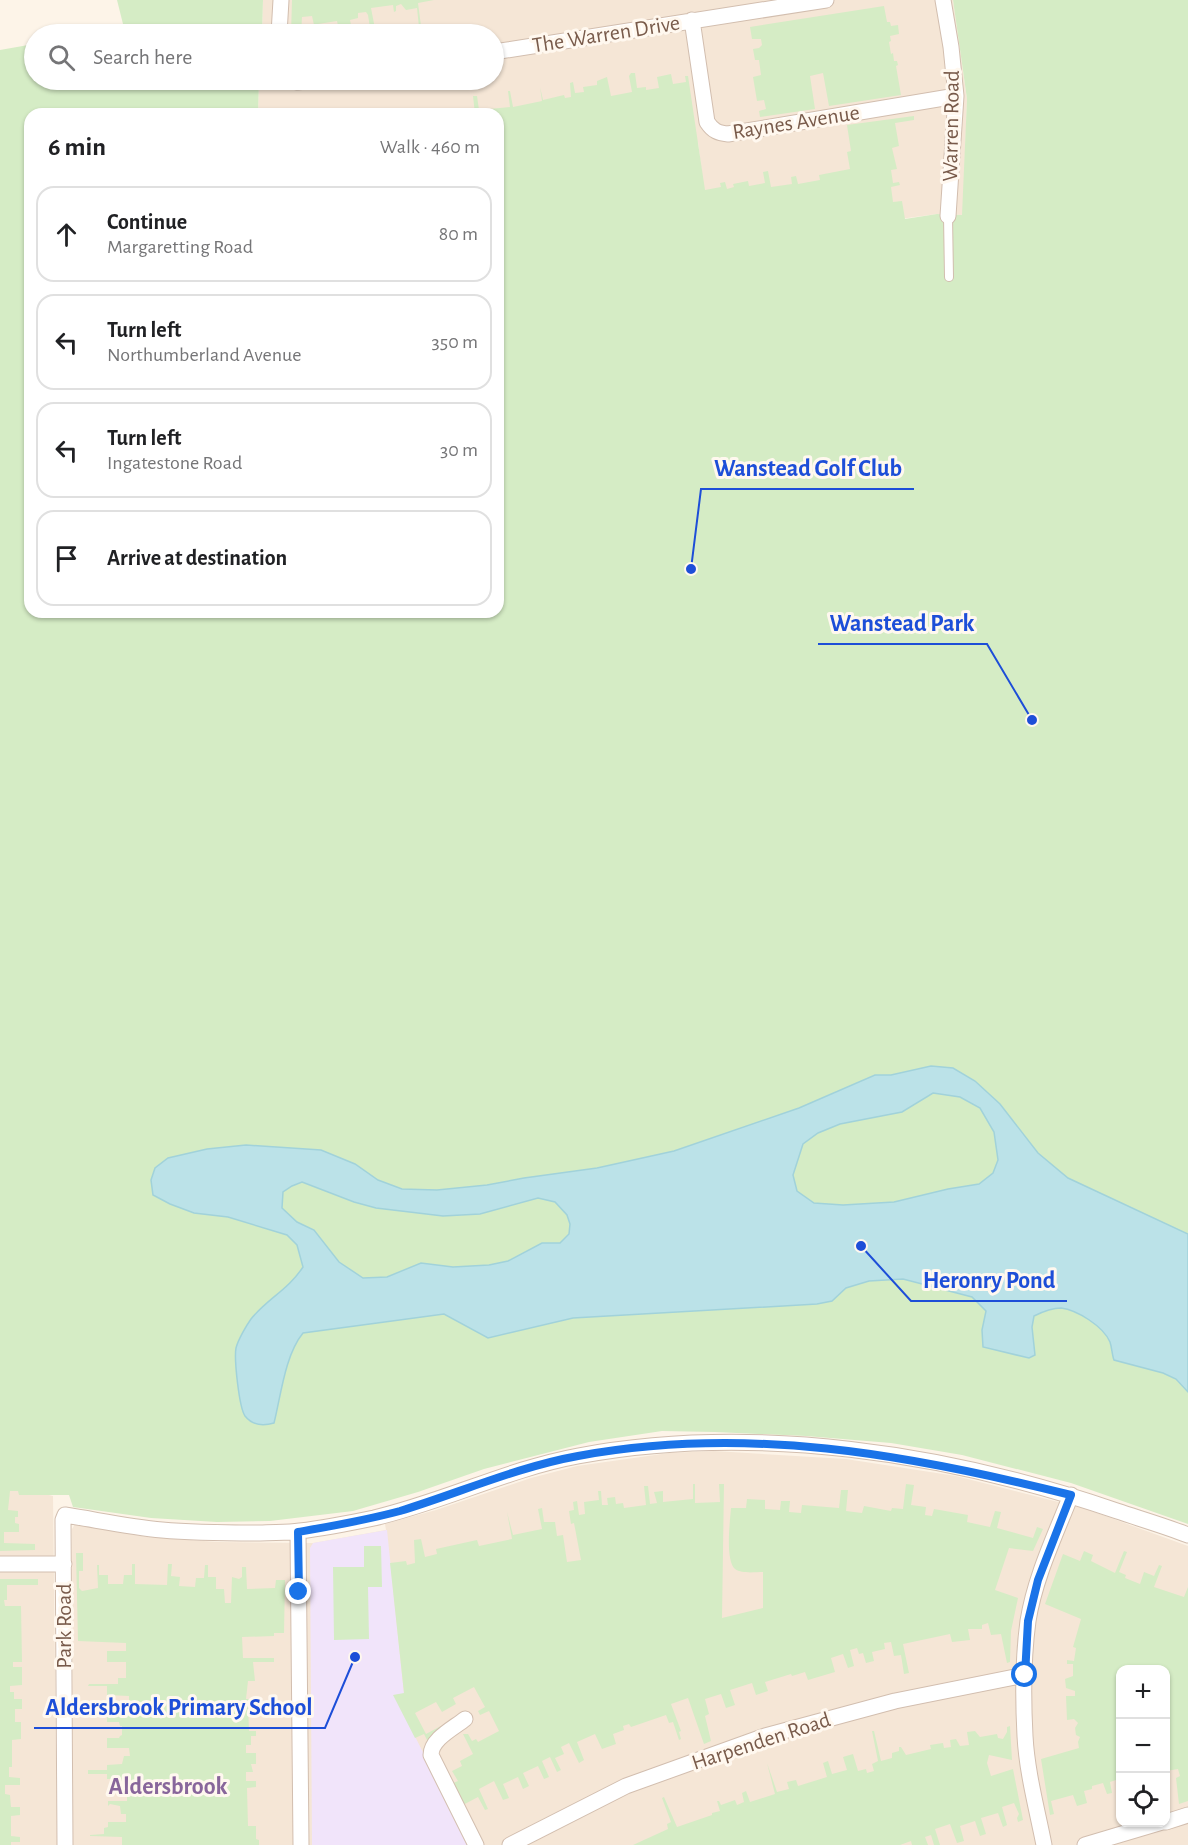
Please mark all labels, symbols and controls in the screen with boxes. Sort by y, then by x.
street label: The Warren Drive [531,11,681,57]
search box [24,24,504,90]
icon: search [45,41,78,74]
text: Search here [93,46,192,68]
street label: Warren Road [939,70,963,182]
street label: Raynes Avenue [731,101,861,143]
text: 6 min [48,134,106,160]
text: Walk · 460 m [380,137,480,157]
text: Continue [107,211,187,233]
icon: ahead [50,218,83,251]
text: 80 m [439,224,478,244]
text: Margaretting Road [107,237,253,257]
text: Turn left [107,319,181,341]
icon: left [50,326,83,359]
text: 350 m [432,332,478,352]
text: Northumberland Avenue [107,345,301,365]
text: Turn left [107,427,181,449]
icon: left [50,434,83,467]
text: 30 m [440,440,478,460]
callout: Wanstead Golf Club [701,447,914,489]
text: Ingatestone Road [107,453,242,473]
text: Wanstead Golf Club [714,457,902,481]
icon: arrive [50,542,83,575]
text: Arrive at destination [107,547,287,569]
callout: Wanstead Park [818,602,987,644]
text: Wanstead Park [830,612,975,636]
callout: Heronry Pond [911,1259,1067,1301]
text: Heronry Pond [923,1269,1056,1293]
route end [285,1578,311,1604]
street label: Park Road [53,1583,75,1669]
route start [1011,1661,1037,1687]
map controls [1116,1665,1170,1827]
button: + [1116,1665,1170,1719]
callout: Aldersbrook Primary School [34,1686,325,1728]
text: Aldersbrook Primary School [45,1696,313,1720]
street label: Harpenden Road [689,1708,833,1774]
button: − [1116,1719,1170,1773]
button: locate [1116,1773,1170,1827]
district label: Aldersbrook [109,1775,228,1799]

